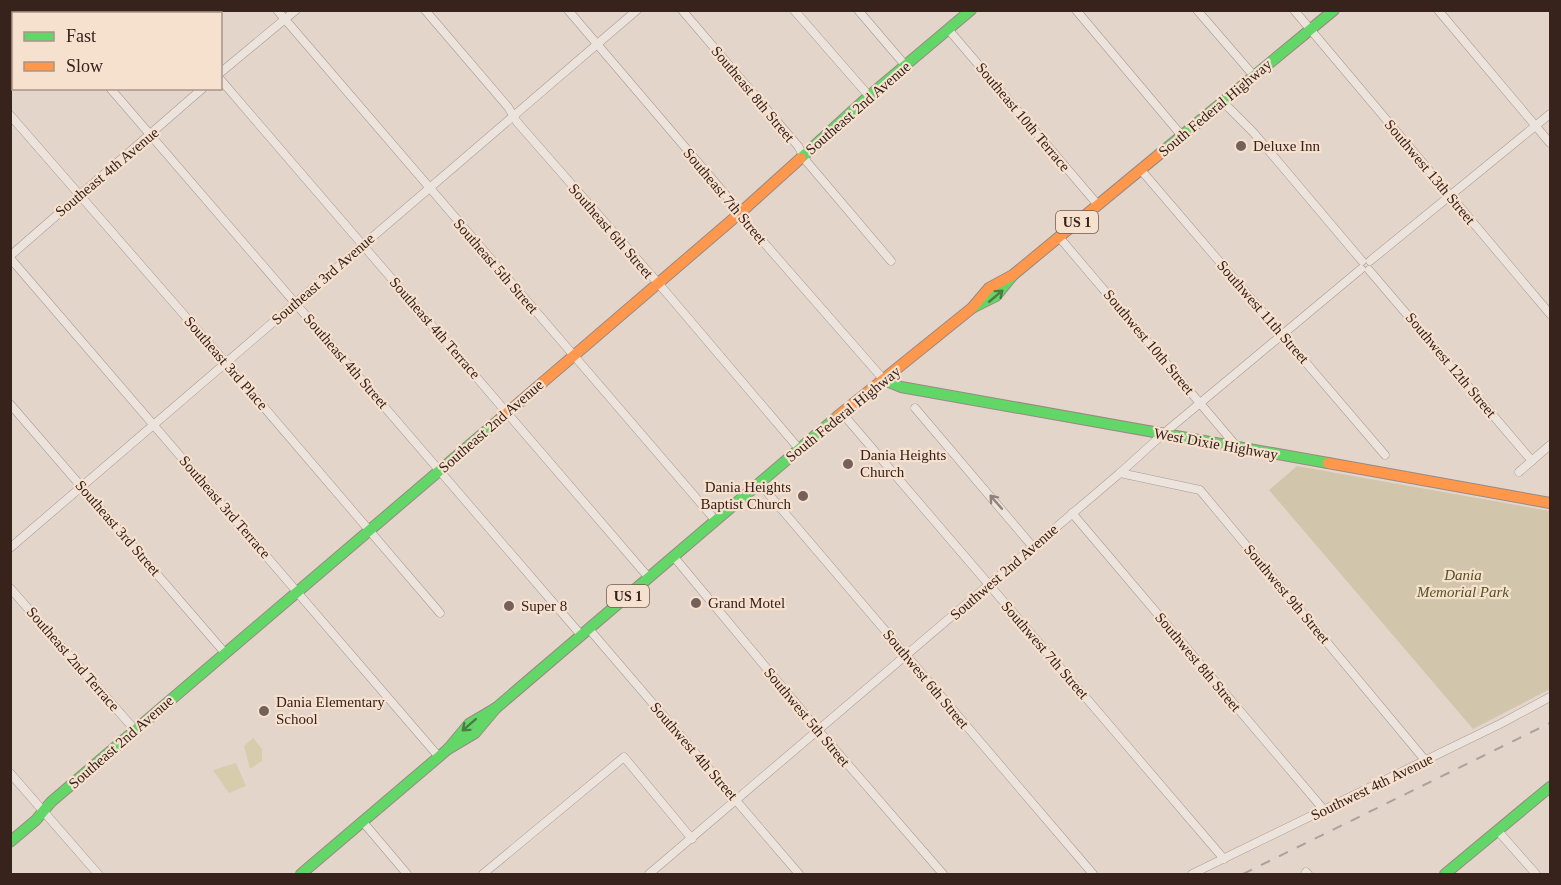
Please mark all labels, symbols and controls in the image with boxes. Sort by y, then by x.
legend [12,12,222,90]
text: Fast [66,26,96,46]
street label: Southeast 8th Street [708,43,798,146]
text: Slow [66,56,103,76]
street label: South Federal Highway [1155,56,1275,160]
street label: Southeast 2nd Avenue [803,58,914,158]
street label: Southeast 10th Terrace [973,59,1073,175]
street label: Southwest 13th Street [1382,116,1479,228]
street label: Southeast 4th Avenue [52,124,162,220]
place label: Deluxe Inn [1253,138,1321,154]
marker: Deluxe Inn [1234,139,1248,153]
street label: Southeast 7th Street [680,145,770,248]
street label: Southeast 6th Street [566,180,657,282]
road number: US 1 [1056,211,1098,233]
street label: Southeast 5th Street [451,215,542,317]
street label: Southeast 3rd Avenue [268,230,378,328]
street label: Southwest 11th Street [1214,257,1313,367]
street label: Southeast 4th Terrace [386,274,484,382]
street label: Southwest 10th Street [1101,286,1198,398]
one-way arrow [988,289,1003,303]
street label: Southwest 12th Street [1403,309,1500,421]
street label: Southeast 4th Street [301,310,392,412]
street label: Southeast 3rd Place [181,313,271,413]
street label: South Federal Highway [783,363,904,465]
street label: Southeast 2nd Avenue [436,376,547,476]
street label: West Dixie Highway [1153,425,1280,463]
place label: Dania Heights Church [860,447,946,480]
street label: Southeast 3rd Terrace [176,453,274,562]
marker: Dania Heights Church [841,457,855,471]
street label: Southeast 3rd Street [72,477,164,579]
place label: Dania Heights Baptist Church [701,479,791,512]
marker: Dania Heights Baptist Church [796,489,810,503]
one-way arrow [989,495,1003,510]
street label: Southwest 2nd Avenue [947,521,1061,623]
street label: Southwest 9th Street [1241,541,1334,647]
park label: Dania Memorial Park [1416,567,1509,600]
road number: US 1 [607,585,649,607]
place label: Grand Motel [708,595,785,611]
marker: Grand Motel [689,596,703,610]
place label: Super 8 [521,598,567,614]
street label: Southwest 7th Street [998,598,1092,703]
marker: Super 8 [502,599,516,613]
street label: Southeast 2nd Terrace [23,604,123,715]
street label: Southwest 8th Street [1152,609,1245,715]
street label: Southwest 6th Street [880,626,973,732]
street label: Southwest 5th Street [761,664,854,770]
street label: Southeast 2nd Avenue [66,692,177,792]
place label: Dania Elementary School [276,694,385,727]
street label: Southwest 4th Street [647,699,741,804]
marker: Dania Elementary School [257,704,271,718]
one-way arrow [461,718,477,731]
street label: Southwest 4th Avenue [1308,750,1436,824]

